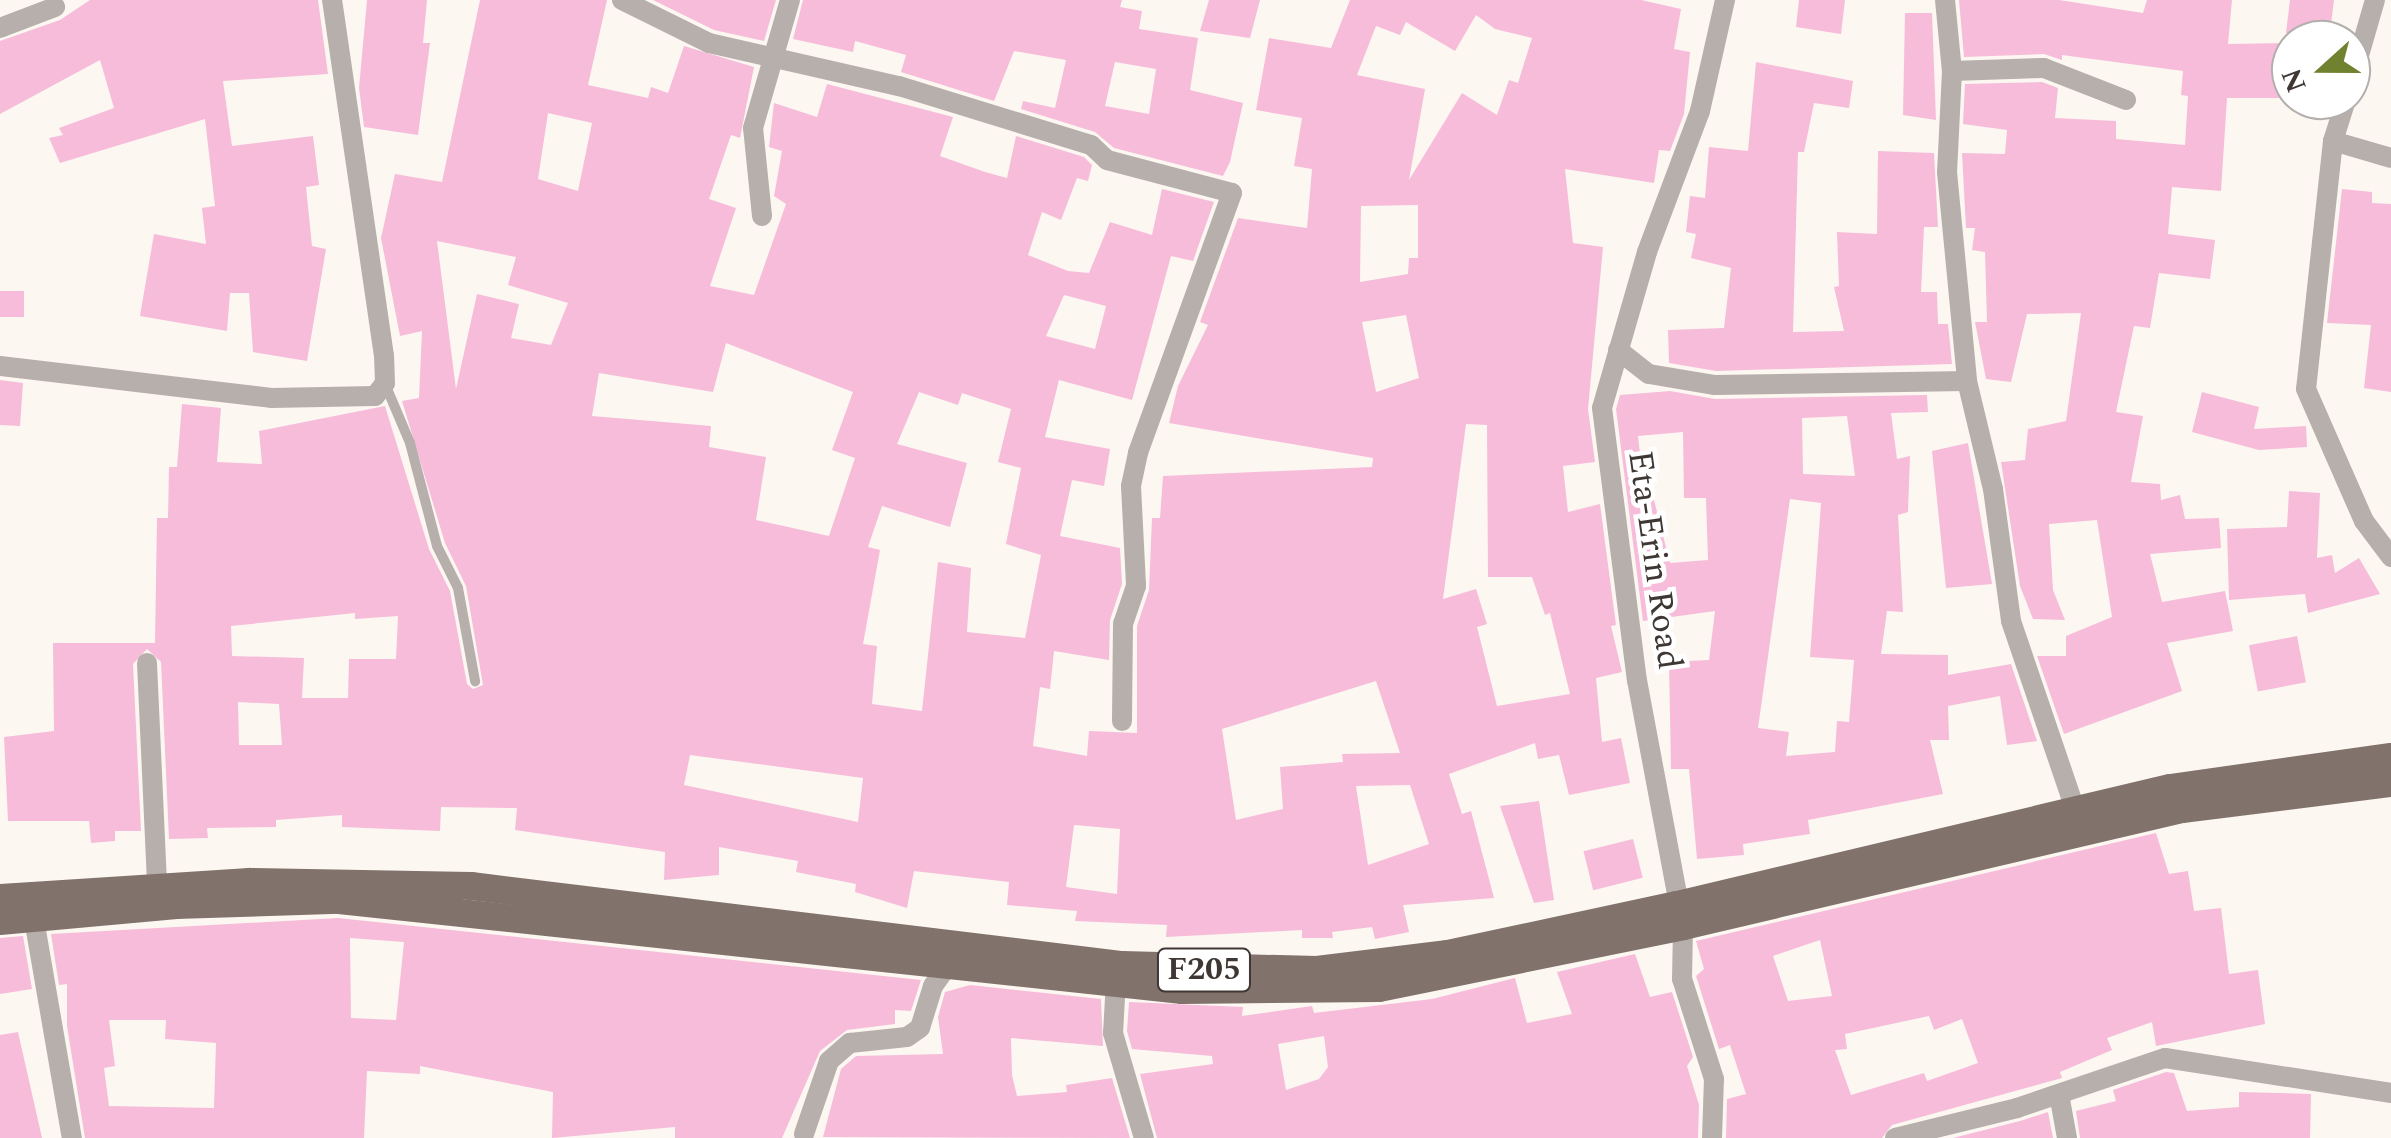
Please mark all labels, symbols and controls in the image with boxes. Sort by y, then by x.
north arrow [2271,20,2371,120]
text: N [2270,62,2319,99]
street label: Eta-Erin Road [1618,448,1690,672]
road number: F205 [1156,943,1252,997]

